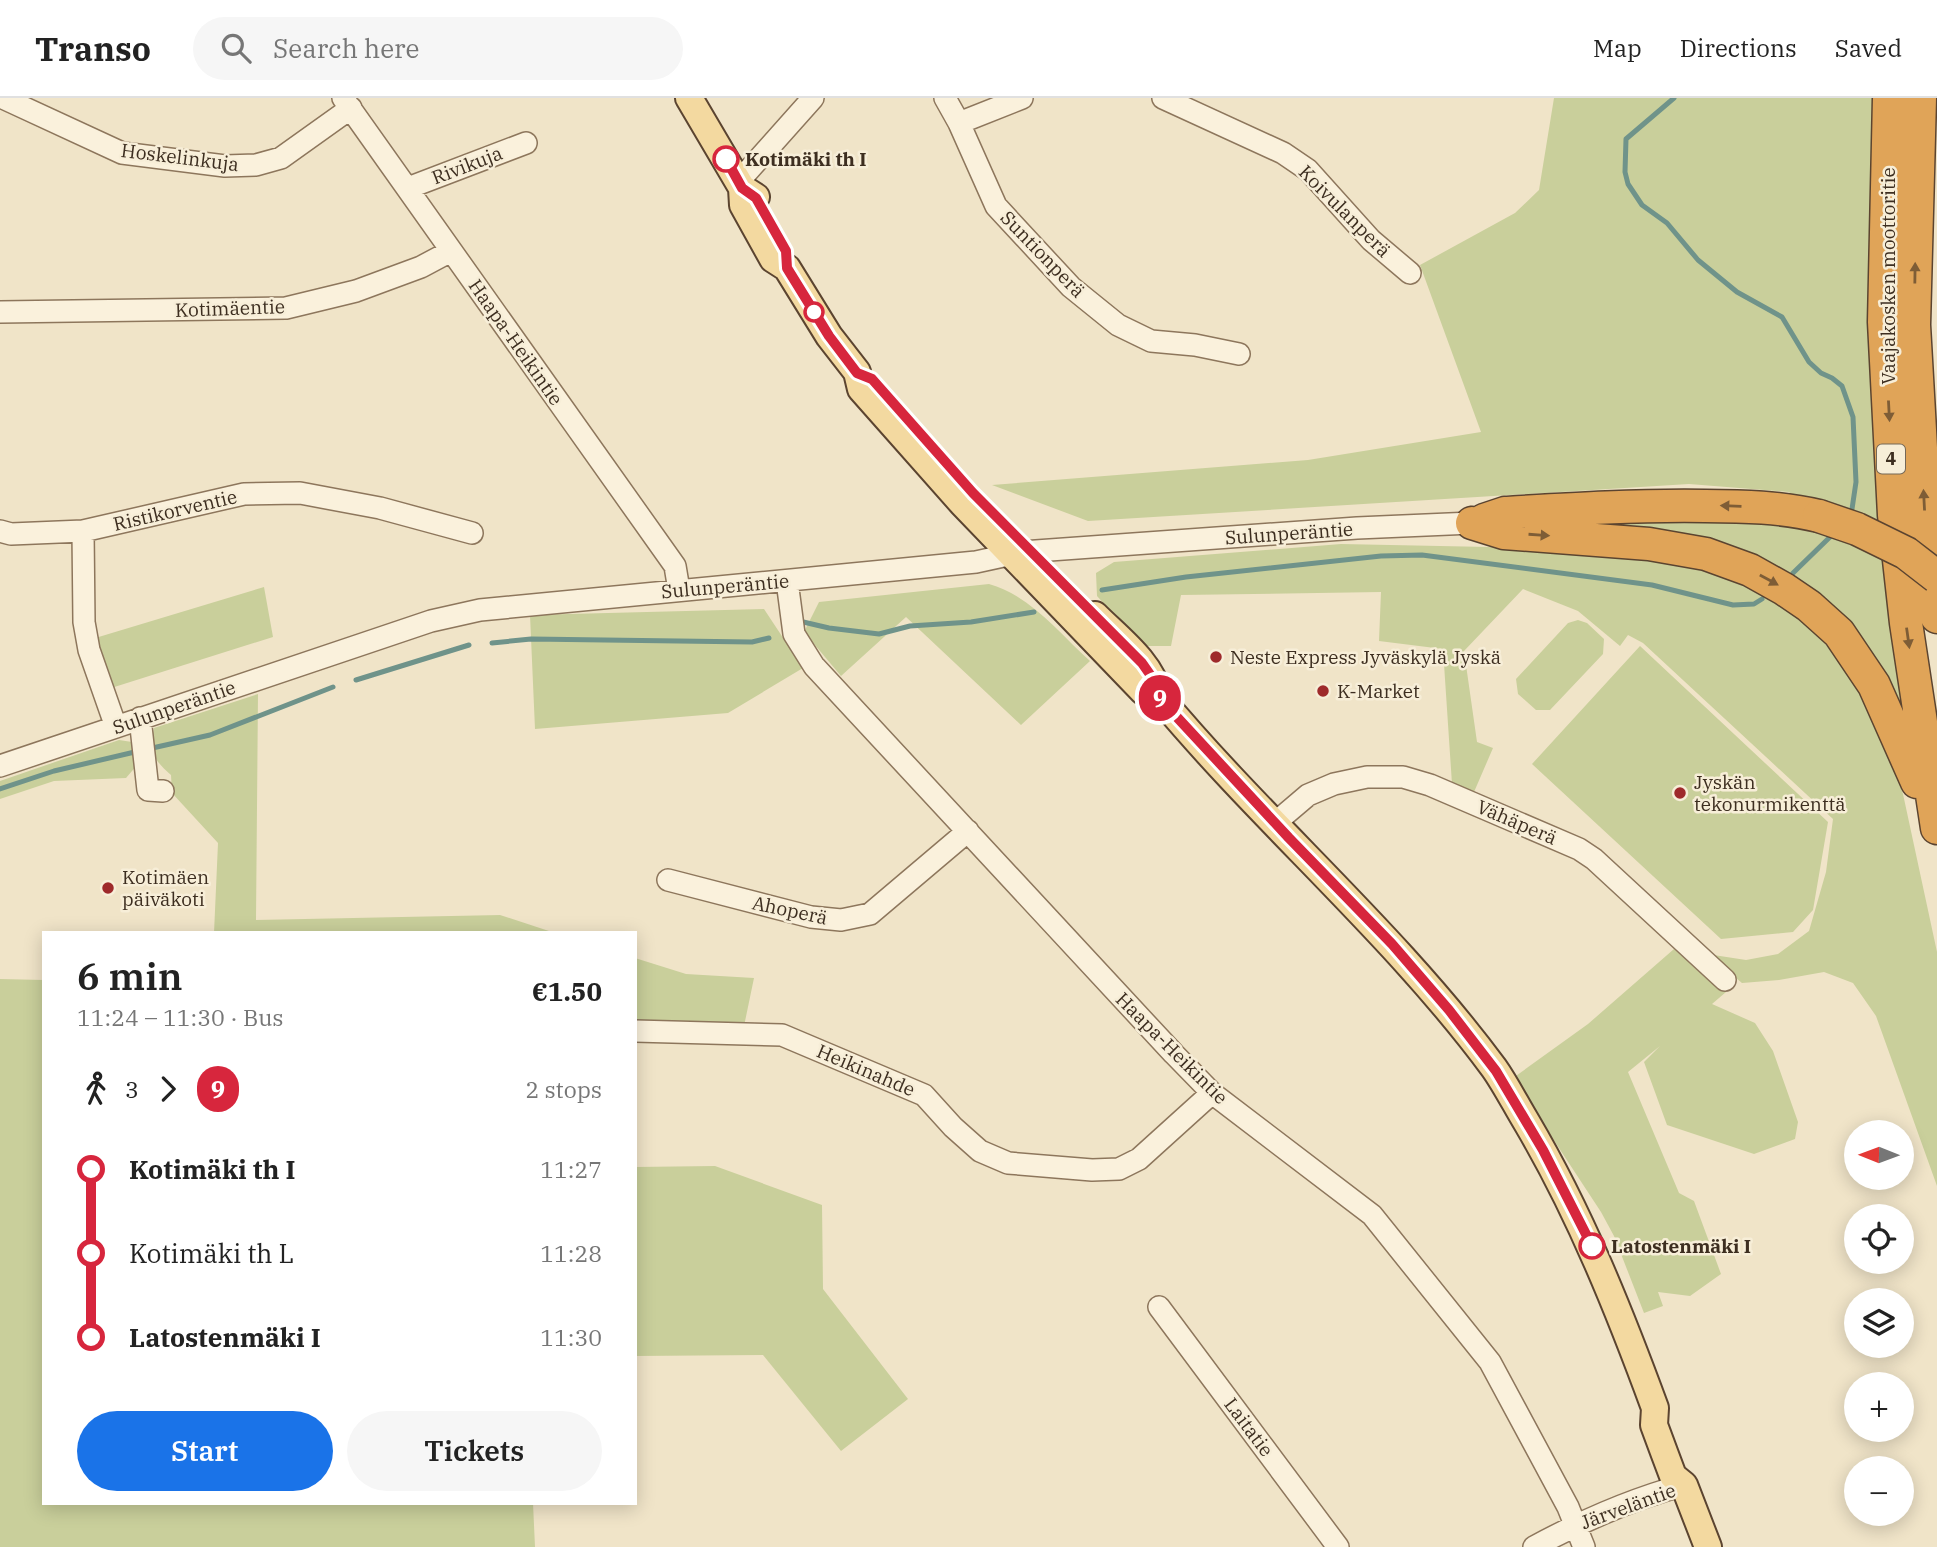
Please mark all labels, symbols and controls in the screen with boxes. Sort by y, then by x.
search box [193,17,683,80]
text: Transo [35,27,151,70]
icon: search [217,29,255,67]
text: Search here [273,31,420,65]
text: Map [1593,32,1642,64]
text: Directions [1680,32,1797,64]
text: Saved [1835,32,1902,64]
street label: Hoskelinkuja [120,138,240,176]
street label: Rivikuja [428,141,506,189]
marker: Kotimäki th I [713,146,739,172]
place label: Kotimäki th I [745,147,867,171]
street label: Koivulanperä [1294,160,1396,262]
street label: Vaajakosken moottoritie [1876,167,1900,385]
street label: Suntionperä [996,206,1090,302]
one-way arrow [1909,262,1921,284]
street label: Haapa-Heikintie [464,274,568,410]
street label: Kotimäentie [175,294,285,322]
unlabelled marker [804,302,824,322]
one-way arrow [1883,400,1894,422]
road number: 4 [1877,444,1905,474]
street label: Ristikorventie [111,484,239,536]
one-way arrow [1918,489,1929,511]
one-way arrow [1720,501,1742,512]
street label: Sulunperäntie [1224,517,1354,549]
one-way arrow [1528,529,1550,540]
street label: Sulunperäntie [660,568,790,604]
one-way arrow [1759,574,1778,586]
one-way arrow [1903,627,1914,649]
place label: Neste Express Jyväskylä Jyskä [1230,645,1501,669]
marker: Neste Express Jyväskylä Jyskä [1208,649,1224,665]
street label: Sulunperäntie [109,675,239,739]
line badge: 9 [1137,675,1183,721]
place label: K-Market [1337,679,1420,703]
text: 9 [1153,682,1167,714]
marker: K-Market [1315,683,1331,699]
place label: Jyskän tekonurmikenttä [1694,770,1846,816]
marker: Jyskän tekonurmikenttä [1672,785,1688,801]
street label: Vähäperä [1473,794,1561,850]
place label: Kotimäen päiväkoti [122,865,209,911]
marker: Kotimäen päiväkoti [100,880,116,896]
street label: Ahoperä [750,890,830,930]
text: 6 min [77,951,183,1000]
text: €1.50 [532,974,602,1008]
street label: Haapa-Heikintie [1111,987,1233,1109]
text: 11:24 – 11:30 · Bus [77,1002,284,1032]
street label: Heikinahde [813,1039,919,1101]
icon: walk [77,1070,115,1108]
icon: forward [149,1070,187,1108]
text: 9 [211,1073,225,1105]
text: 3 [125,1074,139,1104]
text: 2 stops [525,1074,602,1104]
north arrow [1844,1120,1914,1190]
map controls [1844,1120,1914,1526]
text: Kotimäki th I [129,1152,295,1186]
text: 11:27 [540,1154,602,1184]
button: locate [1844,1204,1914,1274]
marker: Latostenmäki I [1579,1233,1605,1259]
place label: Latostenmäki I [1611,1234,1751,1258]
text: Kotimäki th L [129,1236,294,1270]
text: 11:28 [540,1238,602,1268]
button: layers [1844,1288,1914,1358]
text: Latostenmäki I [129,1320,321,1354]
text: 11:30 [540,1322,602,1352]
button: + [1844,1372,1914,1442]
street label: Laitatie [1219,1393,1279,1461]
button: Start [77,1411,333,1491]
button: Tickets [347,1411,602,1491]
button: − [1844,1456,1914,1526]
street label: Järveläntie [1577,1478,1679,1534]

